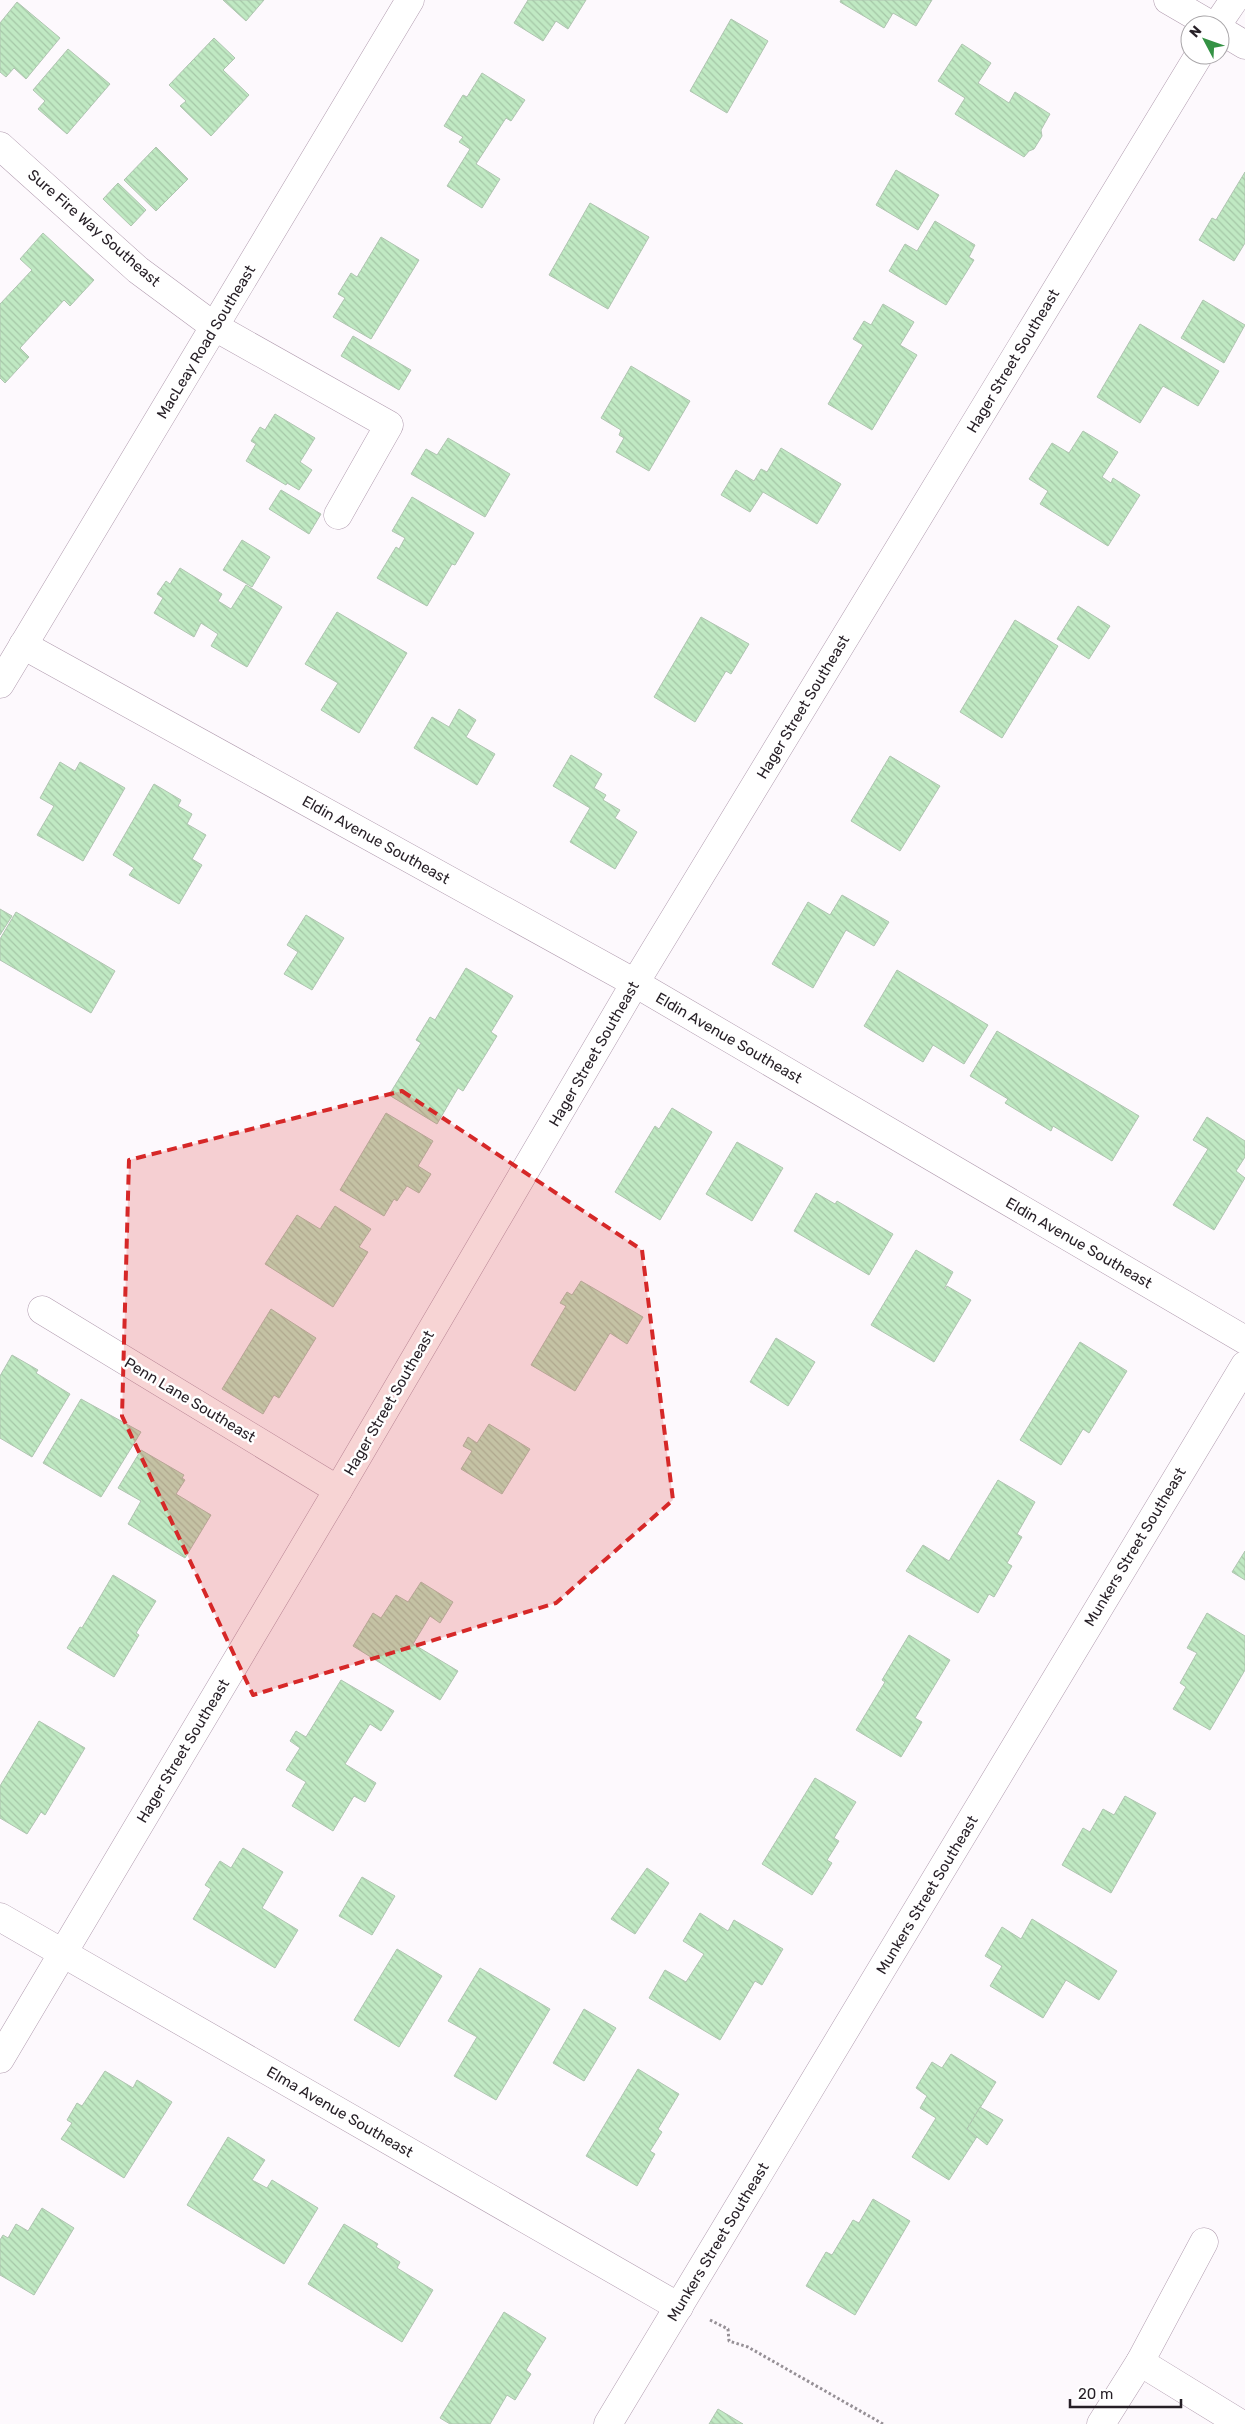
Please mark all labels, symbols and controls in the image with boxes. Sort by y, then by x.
north arrow [1180,15,1230,65]
text: N [1186,22,1205,41]
street label: Sure Fire Way Southeast [24,166,164,290]
street label: MacLeay Road Southeast [153,262,259,422]
street label: Hager Street Southeast [963,286,1063,436]
street label: Hager Street Southeast [753,632,853,782]
street label: Eldin Avenue Southeast [299,792,453,888]
street label: Hager Street Southeast [545,978,643,1130]
street label: Eldin Avenue Southeast [653,989,806,1087]
street label: Eldin Avenue Southeast [1003,1194,1156,1292]
street label: Hager Street Southeast [340,1327,438,1479]
street label: Penn Lane Southeast [121,1354,259,1446]
street label: Munkers Street Southeast [1080,1464,1190,1630]
street label: Hager Street Southeast [133,1676,233,1826]
street label: Munkers Street Southeast [872,1812,982,1978]
street label: Elma Avenue Southeast [264,2063,416,2161]
street label: Munkers Street Southeast [663,2159,773,2325]
scale bar [1070,2376,1181,2408]
text: 20 m [1078,2385,1113,2403]

